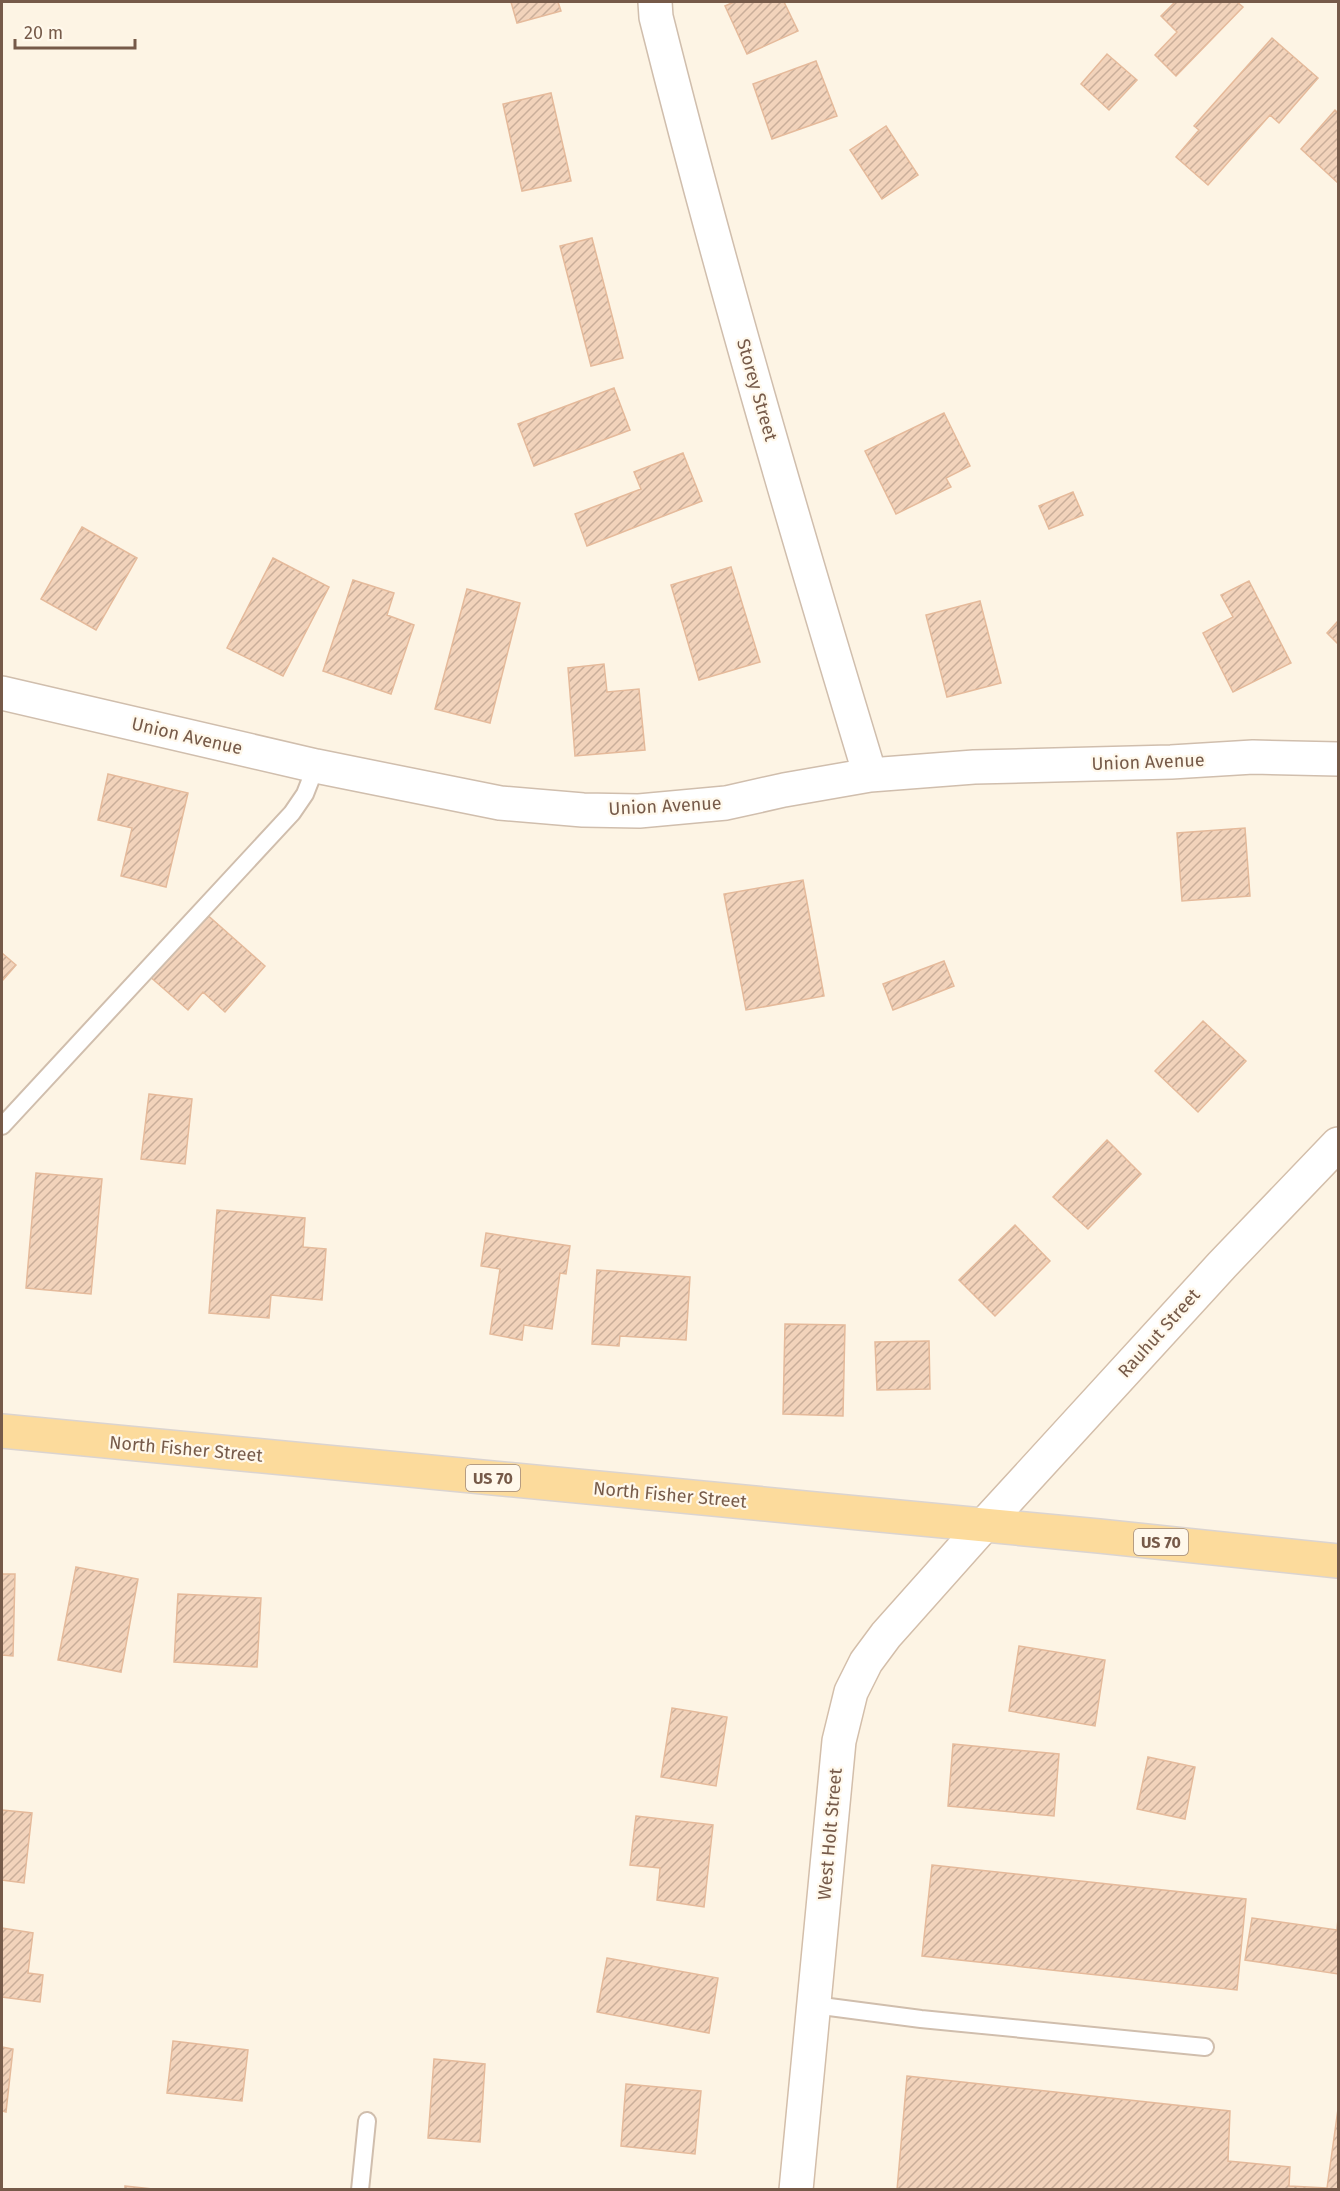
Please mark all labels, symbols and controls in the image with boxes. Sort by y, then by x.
scale bar [15,12,135,50]
text: 20 m [24,22,63,44]
street label: Storey Street [732,336,782,444]
street label: Union Avenue [129,713,245,759]
street label: Union Avenue [1091,749,1205,775]
street label: Union Avenue [608,792,722,820]
street label: Rauhut Street [1113,1284,1205,1382]
street label: North Fisher Street [108,1431,264,1467]
road number: US 70 [466,1465,520,1491]
street label: North Fisher Street [592,1477,748,1513]
road number: US 70 [1134,1529,1188,1555]
street label: West Holt Street [813,1767,847,1901]

